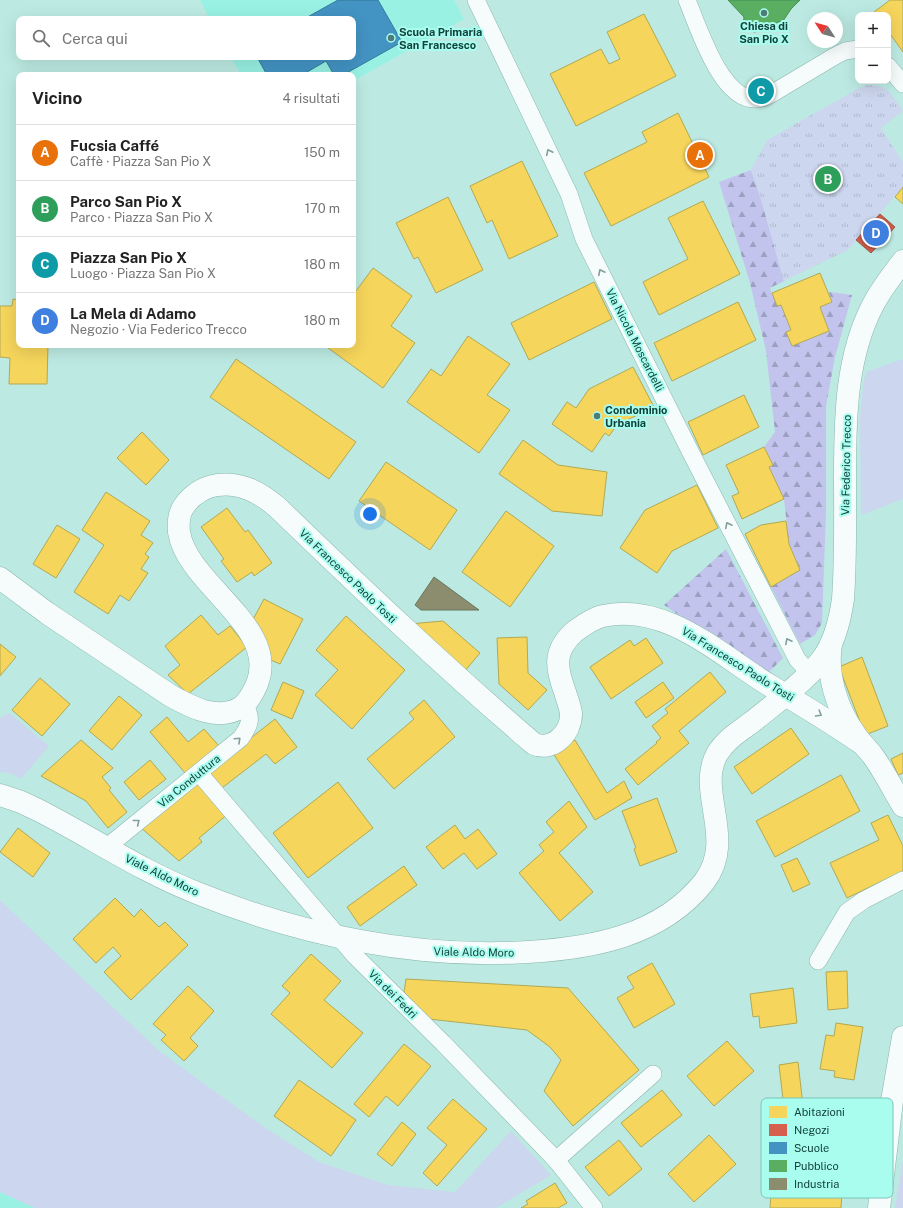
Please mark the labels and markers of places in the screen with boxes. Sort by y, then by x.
marker: Chiesa di San Pio X [759,8,769,18]
place label: Chiesa di San Pio X [739,20,789,45]
place label: Scuola Primaria San Francesco [399,26,482,51]
marker: Scuola Primaria San Francesco [386,33,396,43]
pin: C [748,76,774,106]
pin: A [687,140,713,170]
pin: B [815,164,841,194]
pin: D [863,218,889,248]
place label: Condominio Urbania [605,404,667,429]
marker: Condominio Urbania [592,411,602,421]

